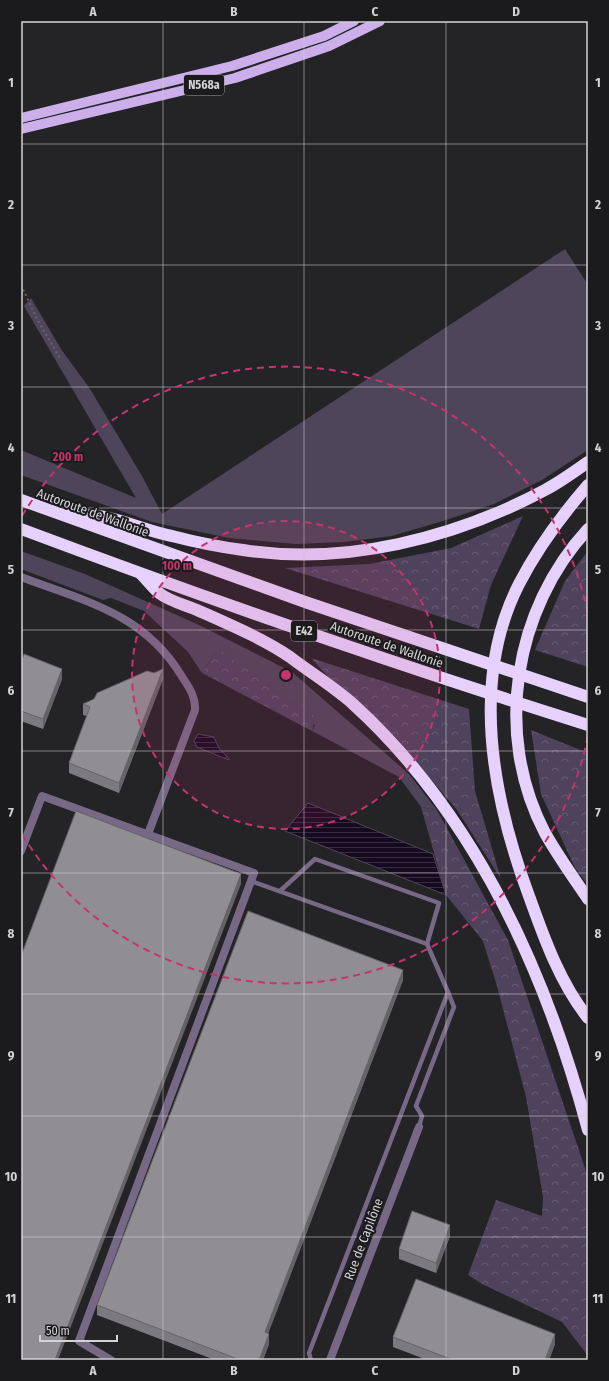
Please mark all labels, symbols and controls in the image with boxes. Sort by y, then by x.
text: A [88,4,97,19]
text: B [230,4,238,19]
text: C [372,4,379,19]
text: D [512,4,520,19]
text: 1 [8,75,14,90]
road number: N568a [184,75,224,95]
text: 1 [595,75,601,90]
text: 2 [7,197,14,212]
text: 2 [594,197,601,212]
text: 3 [7,318,14,333]
text: 3 [594,318,601,333]
text: 4 [8,440,15,455]
text: 4 [595,440,602,455]
text: 200 m [52,450,83,464]
street label: Autoroute de Wallonie [35,485,151,540]
text: 100 m [162,559,192,573]
text: 5 [8,562,14,577]
text: 5 [595,562,601,577]
street label: Autoroute de Wallonie [329,618,445,671]
road number: E42 [291,621,317,641]
centre of rings [279,668,293,682]
text: 6 [8,683,15,698]
text: 6 [595,683,602,698]
text: 7 [8,805,14,820]
text: 7 [595,805,601,820]
text: 8 [8,926,15,941]
text: 8 [595,926,602,941]
text: 9 [8,1048,15,1063]
text: 9 [595,1048,602,1063]
text: 10 [5,1169,17,1184]
text: 10 [592,1169,604,1184]
street label: Rue de Capilône [341,1196,386,1282]
text: 11 [6,1291,16,1306]
text: 11 [593,1291,603,1306]
scale bar [40,1317,117,1343]
text: 50 m [46,1324,70,1338]
text: A [88,1363,97,1378]
text: B [230,1363,238,1378]
text: C [372,1363,379,1378]
text: D [512,1363,520,1378]

